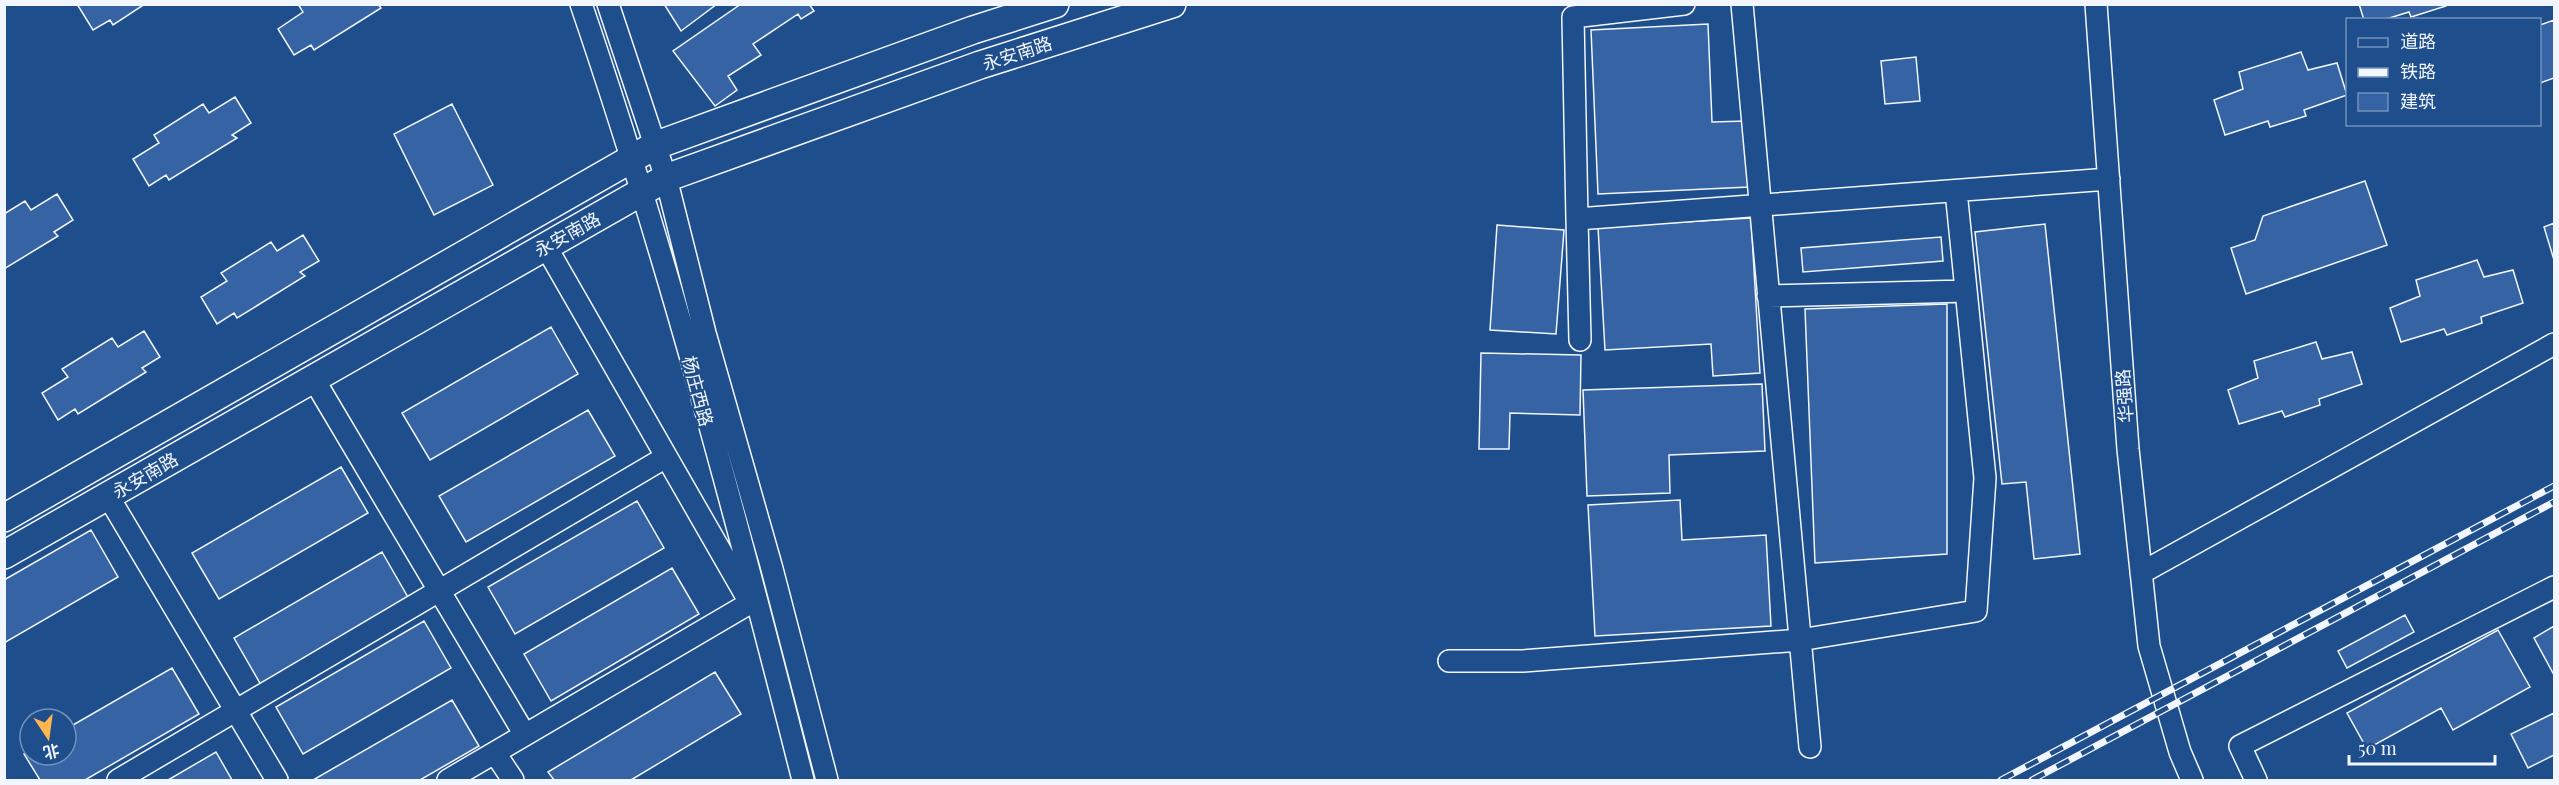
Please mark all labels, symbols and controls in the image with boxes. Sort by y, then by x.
legend [2346,18,2541,126]
text: 道路 [2400,29,2436,53]
street label: 永安南路 [979,30,1055,76]
text: 铁路 [2400,59,2436,83]
text: 建筑 [2400,89,2436,113]
street label: 永安南路 [530,206,604,262]
street label: 杨庄西路 [677,353,719,429]
street label: 华强路 [2110,368,2138,424]
street label: 永安南路 [108,447,182,503]
north arrow [18,707,78,767]
scale bar [2349,728,2494,766]
text: 50 m [2358,736,2397,760]
text: 北 [41,740,62,764]

